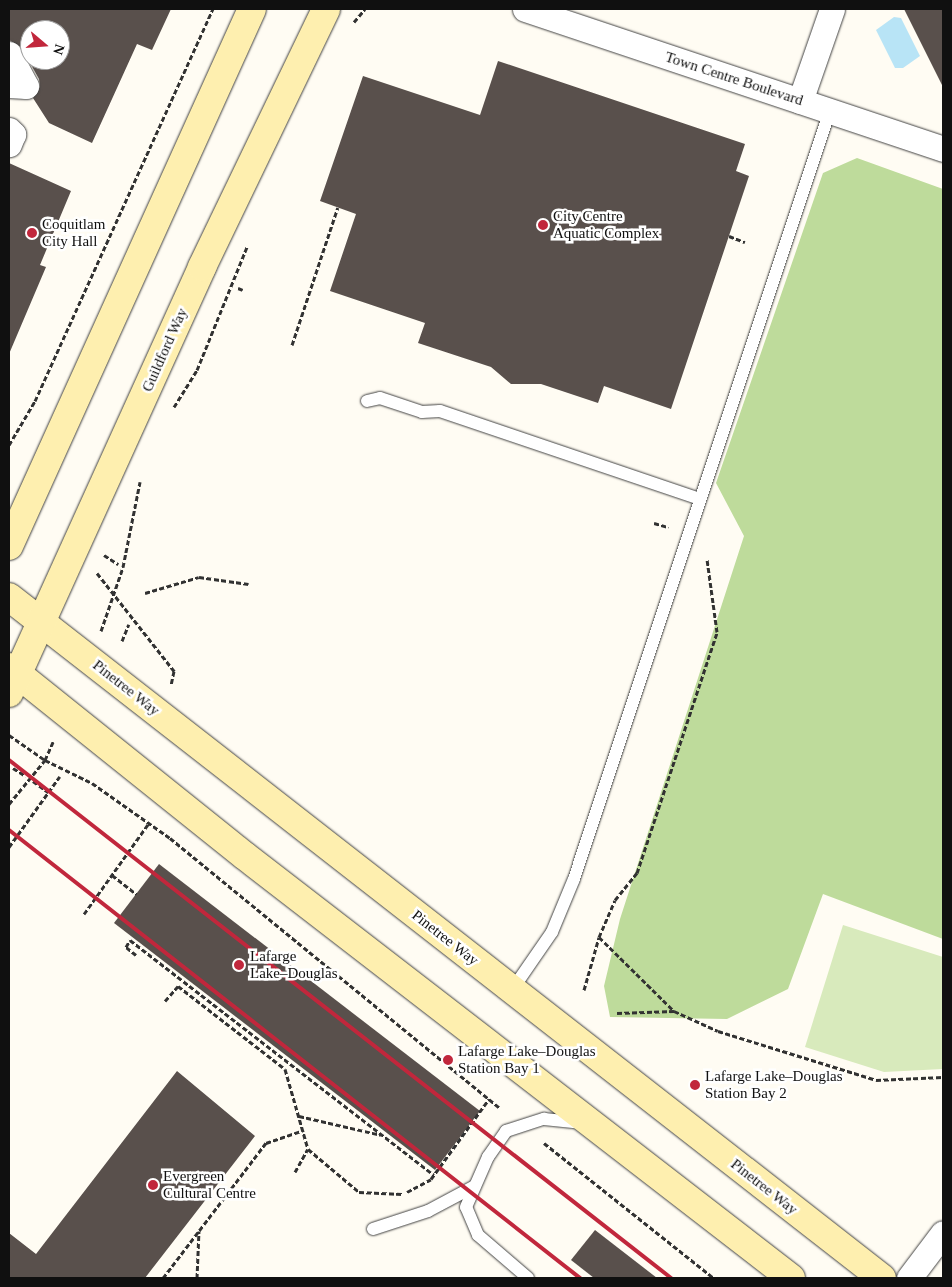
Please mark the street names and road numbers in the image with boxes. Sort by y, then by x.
street label: Town Centre Boulevard [663,48,805,110]
street label: Guildford Way [138,305,192,395]
street label: Pinetree Way [89,656,163,720]
street label: Pinetree Way [408,906,482,970]
street label: Pinetree Way [727,1155,801,1219]

